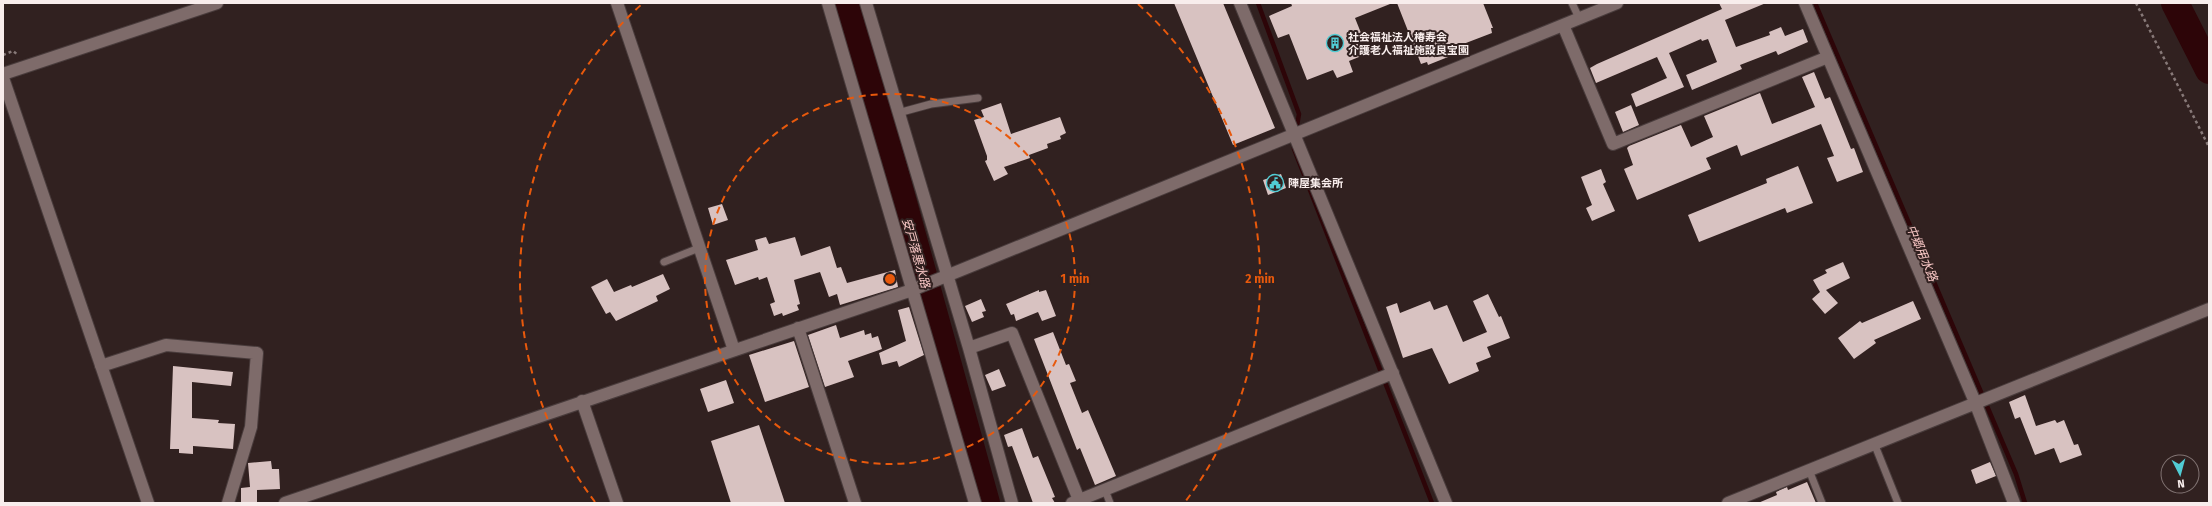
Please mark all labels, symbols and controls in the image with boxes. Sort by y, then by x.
place label: 社会福祉法人椿寿会 介護老人福祉施設良宝園 [1348,31,1469,57]
building icon: 社会福祉法人椿寿会 介護老人福祉施設良宝園 [1325,33,1345,53]
public building icon: 陣屋集会所 [1265,173,1285,193]
place label: 陣屋集会所 [1288,177,1343,190]
water label: 安戸落悪水路 [899,216,933,290]
water label: 中郷用水路 [1904,223,1941,284]
centre of rings [883,272,897,286]
text: 1 min [1061,272,1089,286]
text: 2 min [1245,272,1275,286]
north arrow [2160,454,2200,494]
text: N [2177,477,2185,490]

